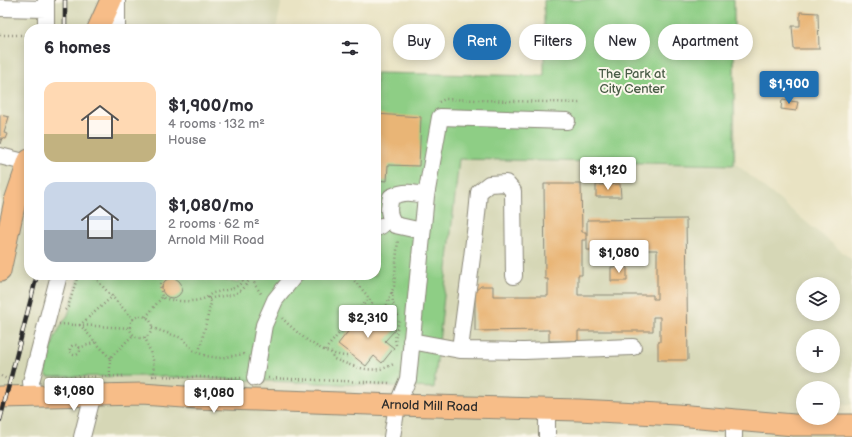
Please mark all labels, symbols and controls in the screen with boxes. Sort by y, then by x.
chip: Buy [393,24,445,60]
chip: Rent [453,24,511,60]
chip: Filters [519,24,586,60]
chip: New [594,24,650,60]
chip: Apartment [658,24,753,60]
icon: filters [339,37,361,59]
text: 6 homes [44,38,111,58]
park label: The Park at City Center [599,66,665,97]
pin: $1,900 [756,71,822,105]
text: $1,900 [769,76,809,92]
text: $1,900/mo [168,96,253,116]
icon: home [76,98,124,146]
text: 4 rooms · 132 m² [168,116,265,132]
text: House [168,132,206,148]
pin: $1,120 [575,157,641,191]
text: $1,120 [589,162,627,178]
text: $1,080/mo [168,196,254,216]
icon: home [76,198,124,246]
text: 2 rooms · 62 m² [168,216,260,232]
text: Arnold Mill Road [168,232,264,248]
pin: $1,080 [586,240,652,274]
text: $1,080 [599,245,639,261]
map controls [796,277,840,425]
button: layers [796,277,840,321]
pin: $2,310 [335,305,401,339]
text: $2,310 [348,310,388,326]
button: + [796,329,840,373]
pin: $1,080 [41,378,107,412]
pin: $1,080 [181,380,247,414]
button: − [796,381,840,425]
text: $1,080 [54,383,94,399]
text: $1,080 [194,385,234,401]
street label: Arnold Mill Road [381,396,478,415]

